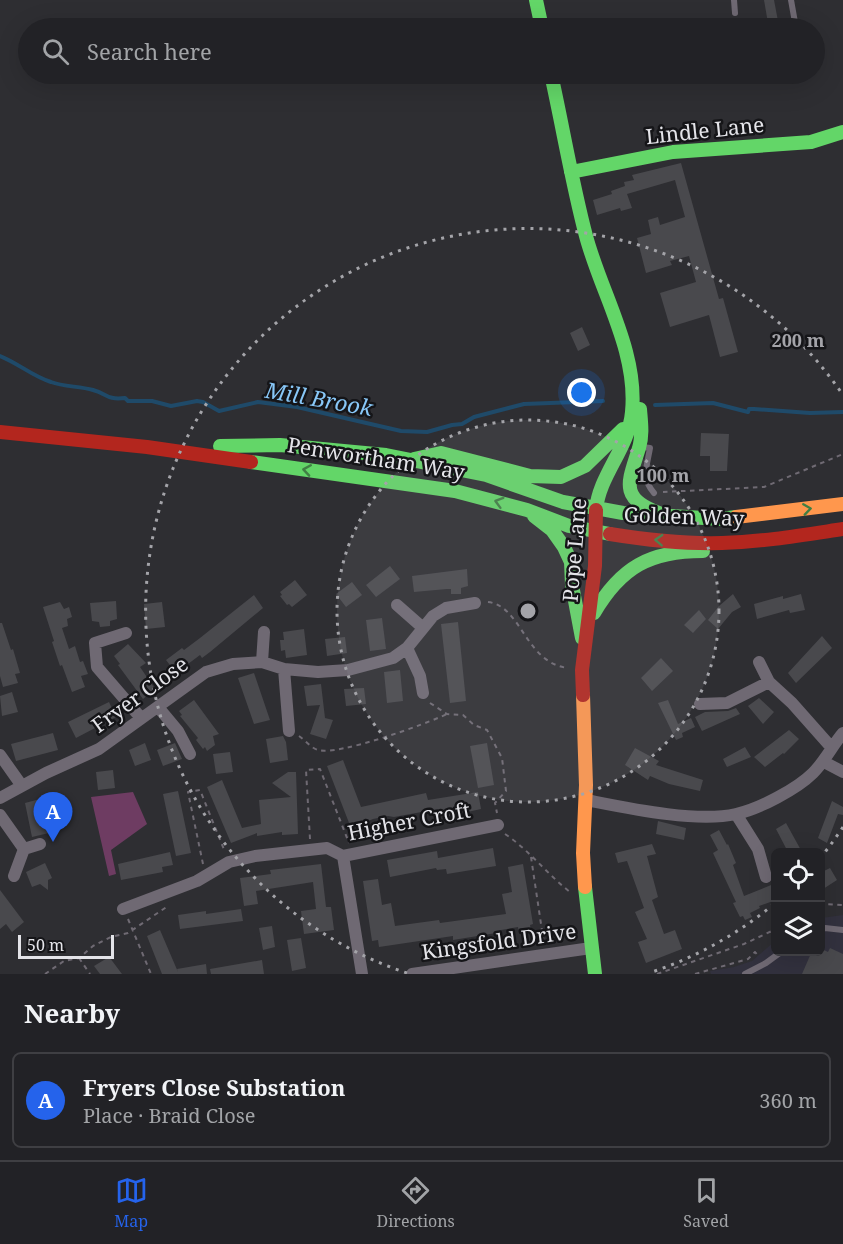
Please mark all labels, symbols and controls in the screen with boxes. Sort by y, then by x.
search box [18,18,825,84]
icon: search [39,35,72,68]
text: Search here [87,36,212,66]
street label: Lindle Lane [644,110,766,150]
text: 200 m [772,328,825,352]
water label: Mill Brook [262,374,377,422]
your location [567,378,596,407]
street label: Penwortham Way [285,430,467,486]
text: 100 m [637,463,690,487]
one-way arrow [302,464,312,476]
one-way arrow [494,497,505,509]
street label: Pope Lane [556,497,592,603]
street label: Golden Way [623,500,745,532]
one-way arrow [802,503,811,515]
one-way arrow [655,534,664,547]
centre of rings [518,601,538,621]
street label: Fryer Close [85,650,193,739]
pin: A [34,792,72,842]
street label: Higher Croft [345,795,473,847]
map controls [771,848,825,956]
button: locate [771,848,825,902]
button: layers [771,902,825,956]
street label: Kingsfold Drive [420,916,578,966]
scale bar [18,932,114,960]
text: 50 m [27,934,64,956]
text: Nearby [24,995,120,1031]
text: Fryers Close Substation [83,1072,345,1102]
text: A [38,1087,53,1114]
text: 360 m [759,1087,817,1114]
text: Place · Braid Close [83,1102,255,1129]
tab: Map [114,1174,148,1232]
tab: Directions [377,1174,455,1232]
tab: Saved [683,1174,729,1232]

